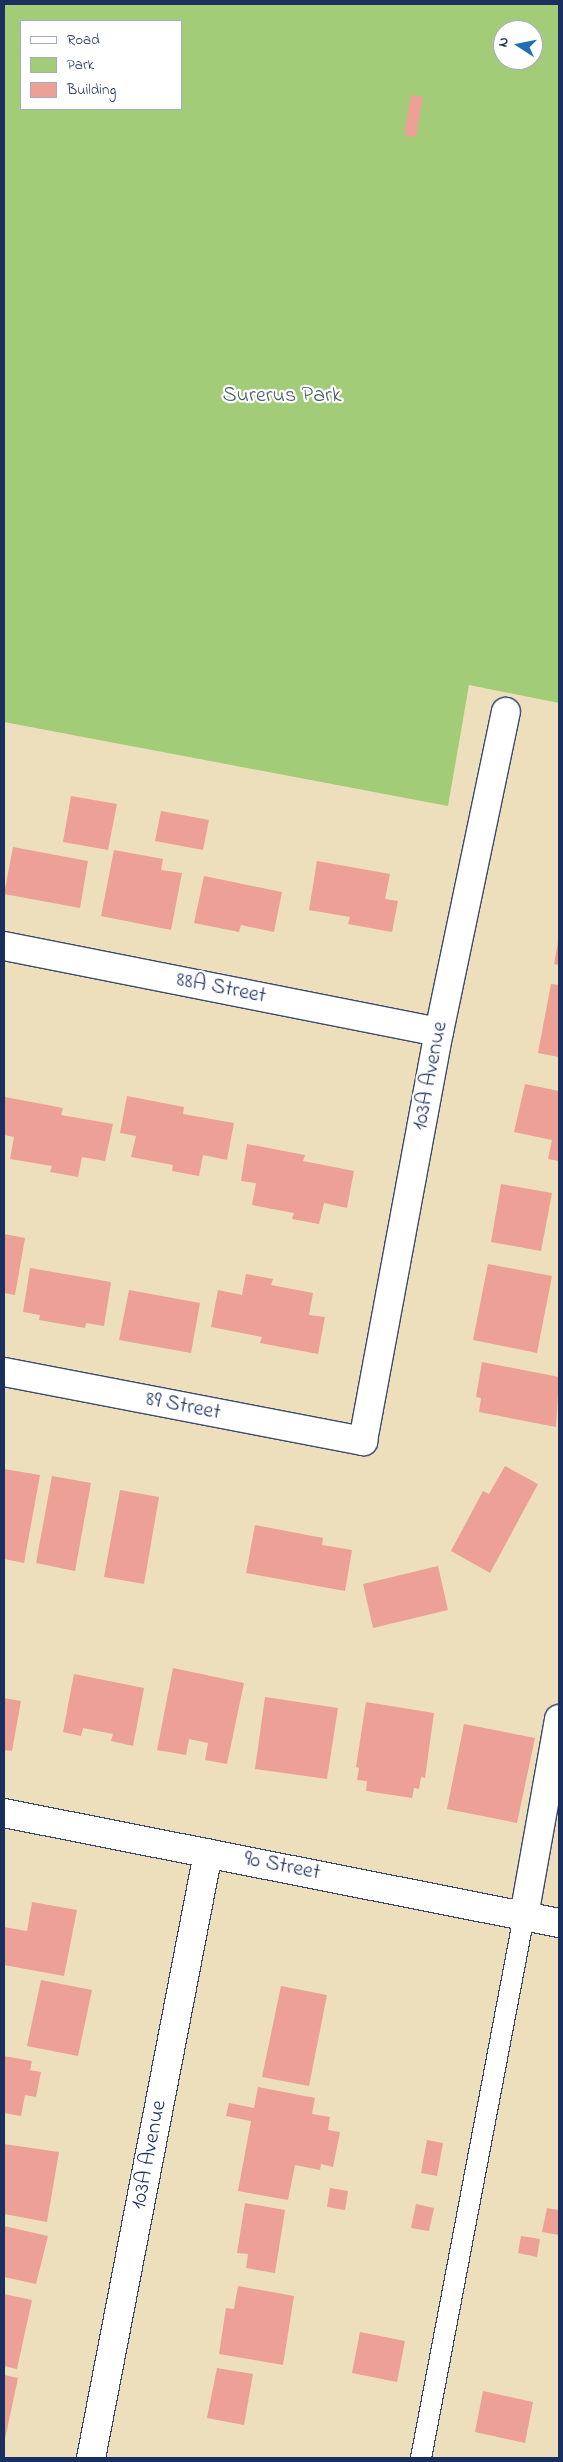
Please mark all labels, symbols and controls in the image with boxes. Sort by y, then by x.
legend [20,20,182,110]
north arrow [493,20,543,70]
text: Road [67,29,100,51]
text: N [493,36,515,49]
text: Park [67,54,94,76]
text: Building [67,79,116,101]
park label: Surerus Park [222,384,342,410]
street label: 88A Street [174,967,268,1011]
street label: 103A Avenue [408,1019,454,1133]
street label: 89 Street [143,1387,223,1427]
street label: 90 Street [242,1847,322,1887]
street label: 103A Avenue [127,2098,173,2212]

